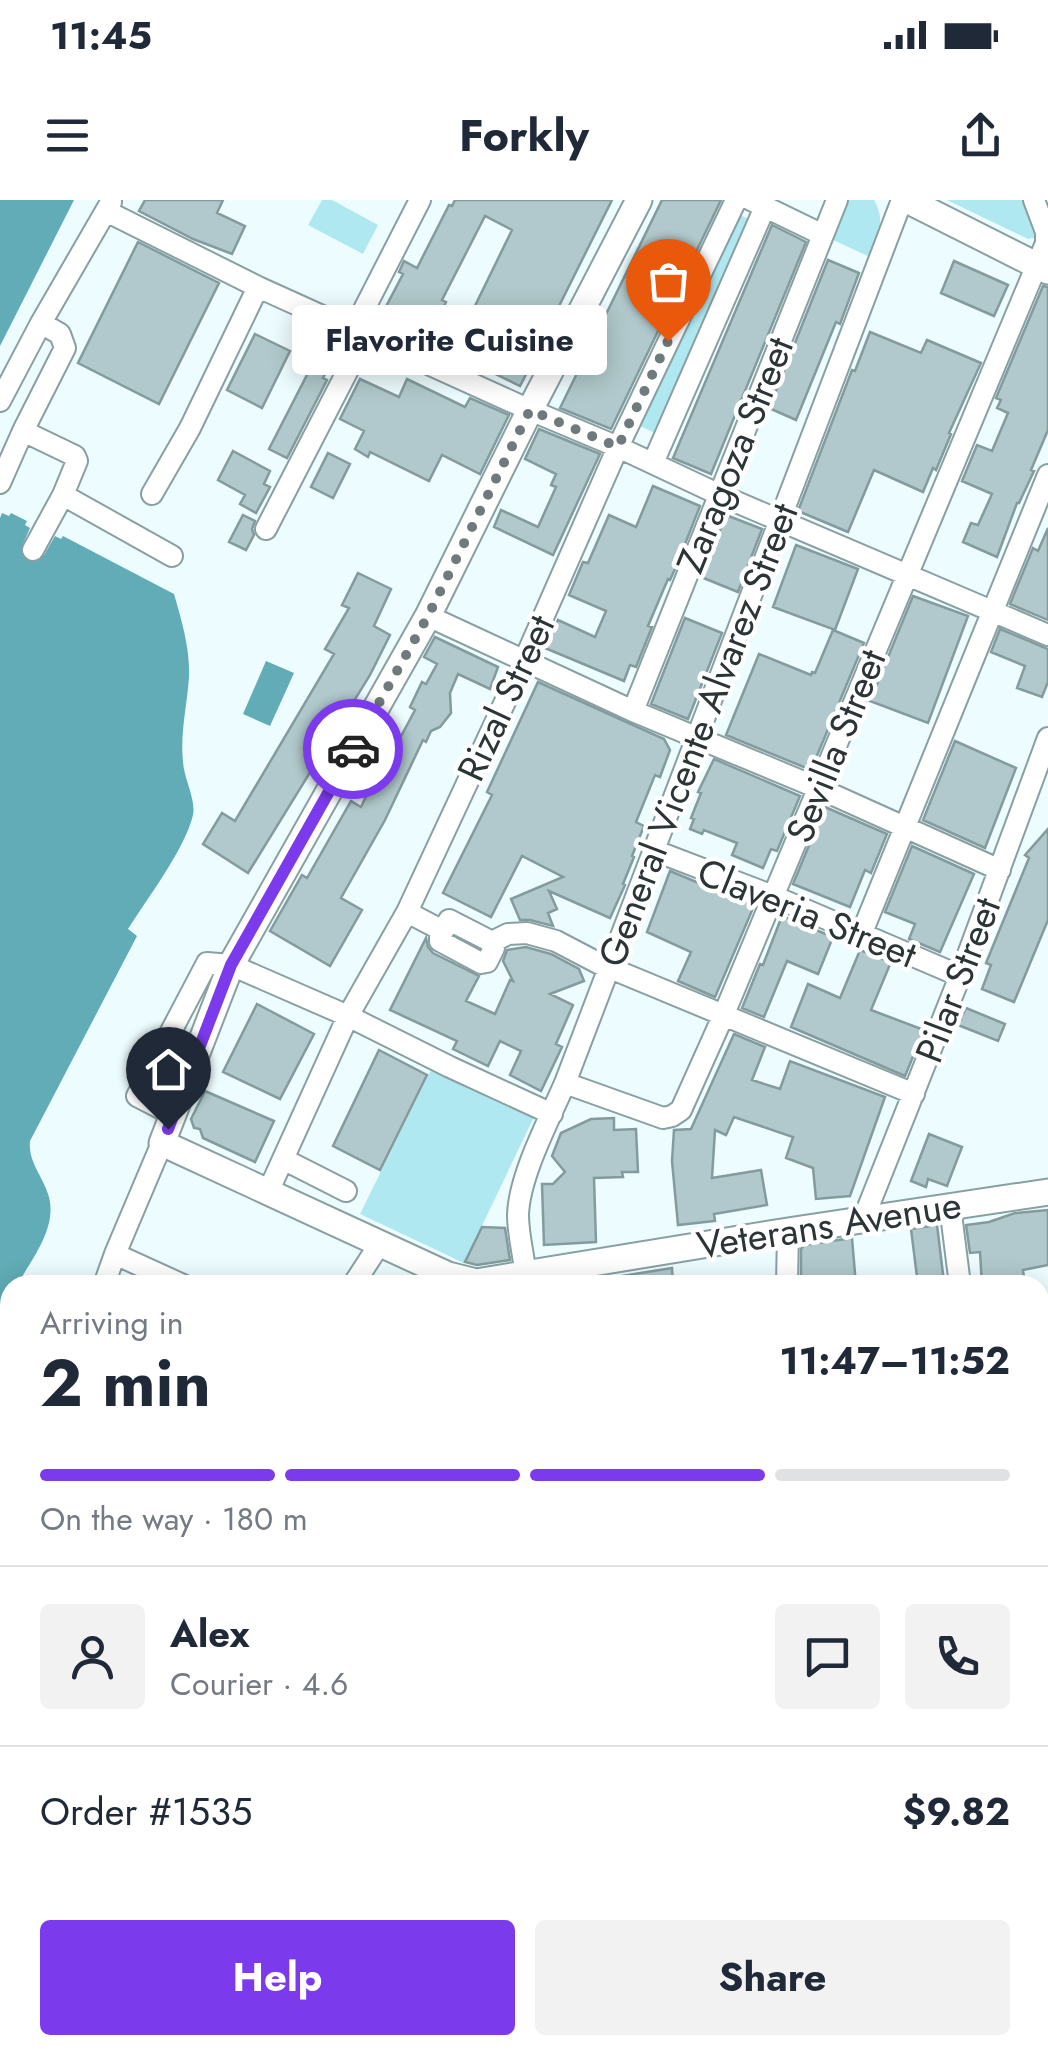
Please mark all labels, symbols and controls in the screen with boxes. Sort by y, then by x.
text: 11:45 [50,8,152,63]
text: Forkly [459,103,589,168]
icon: menu [40,108,95,163]
icon: share [953,108,1008,163]
pin [626,239,711,342]
icon: bag [641,254,696,309]
callout: Flavorite Cuisine [293,306,608,376]
text: Flavorite Cuisine [325,317,574,363]
street label: Zaragoza Street [662,329,807,581]
street label: General Vicente Alvarez Street [584,495,811,975]
street label: Rizal Street [443,606,568,790]
street label: Sevilla Street [772,641,899,851]
courier [303,699,403,799]
icon: car [326,722,381,777]
street label: Claveria Street [689,844,925,981]
street label: Pilar Street [901,889,1014,1070]
pin [126,1027,211,1130]
icon: home [141,1042,196,1097]
street label: Veterans Avenue [693,1176,965,1273]
text: Arriving in [40,1300,184,1346]
text: 11:47–11:52 [779,1333,1010,1388]
text: 2 min [40,1336,211,1430]
text: On the way · 180 m [40,1496,308,1542]
button: person [40,1604,145,1709]
button: chat [775,1604,880,1709]
button: phone [905,1604,1010,1709]
text: Alex [170,1606,250,1661]
text: Courier · 4.6 [170,1661,348,1707]
text: Order #1535 [40,1784,252,1839]
text: $9.82 [903,1784,1010,1839]
button: Help [40,1920,515,2035]
button: Share [535,1920,1010,2035]

